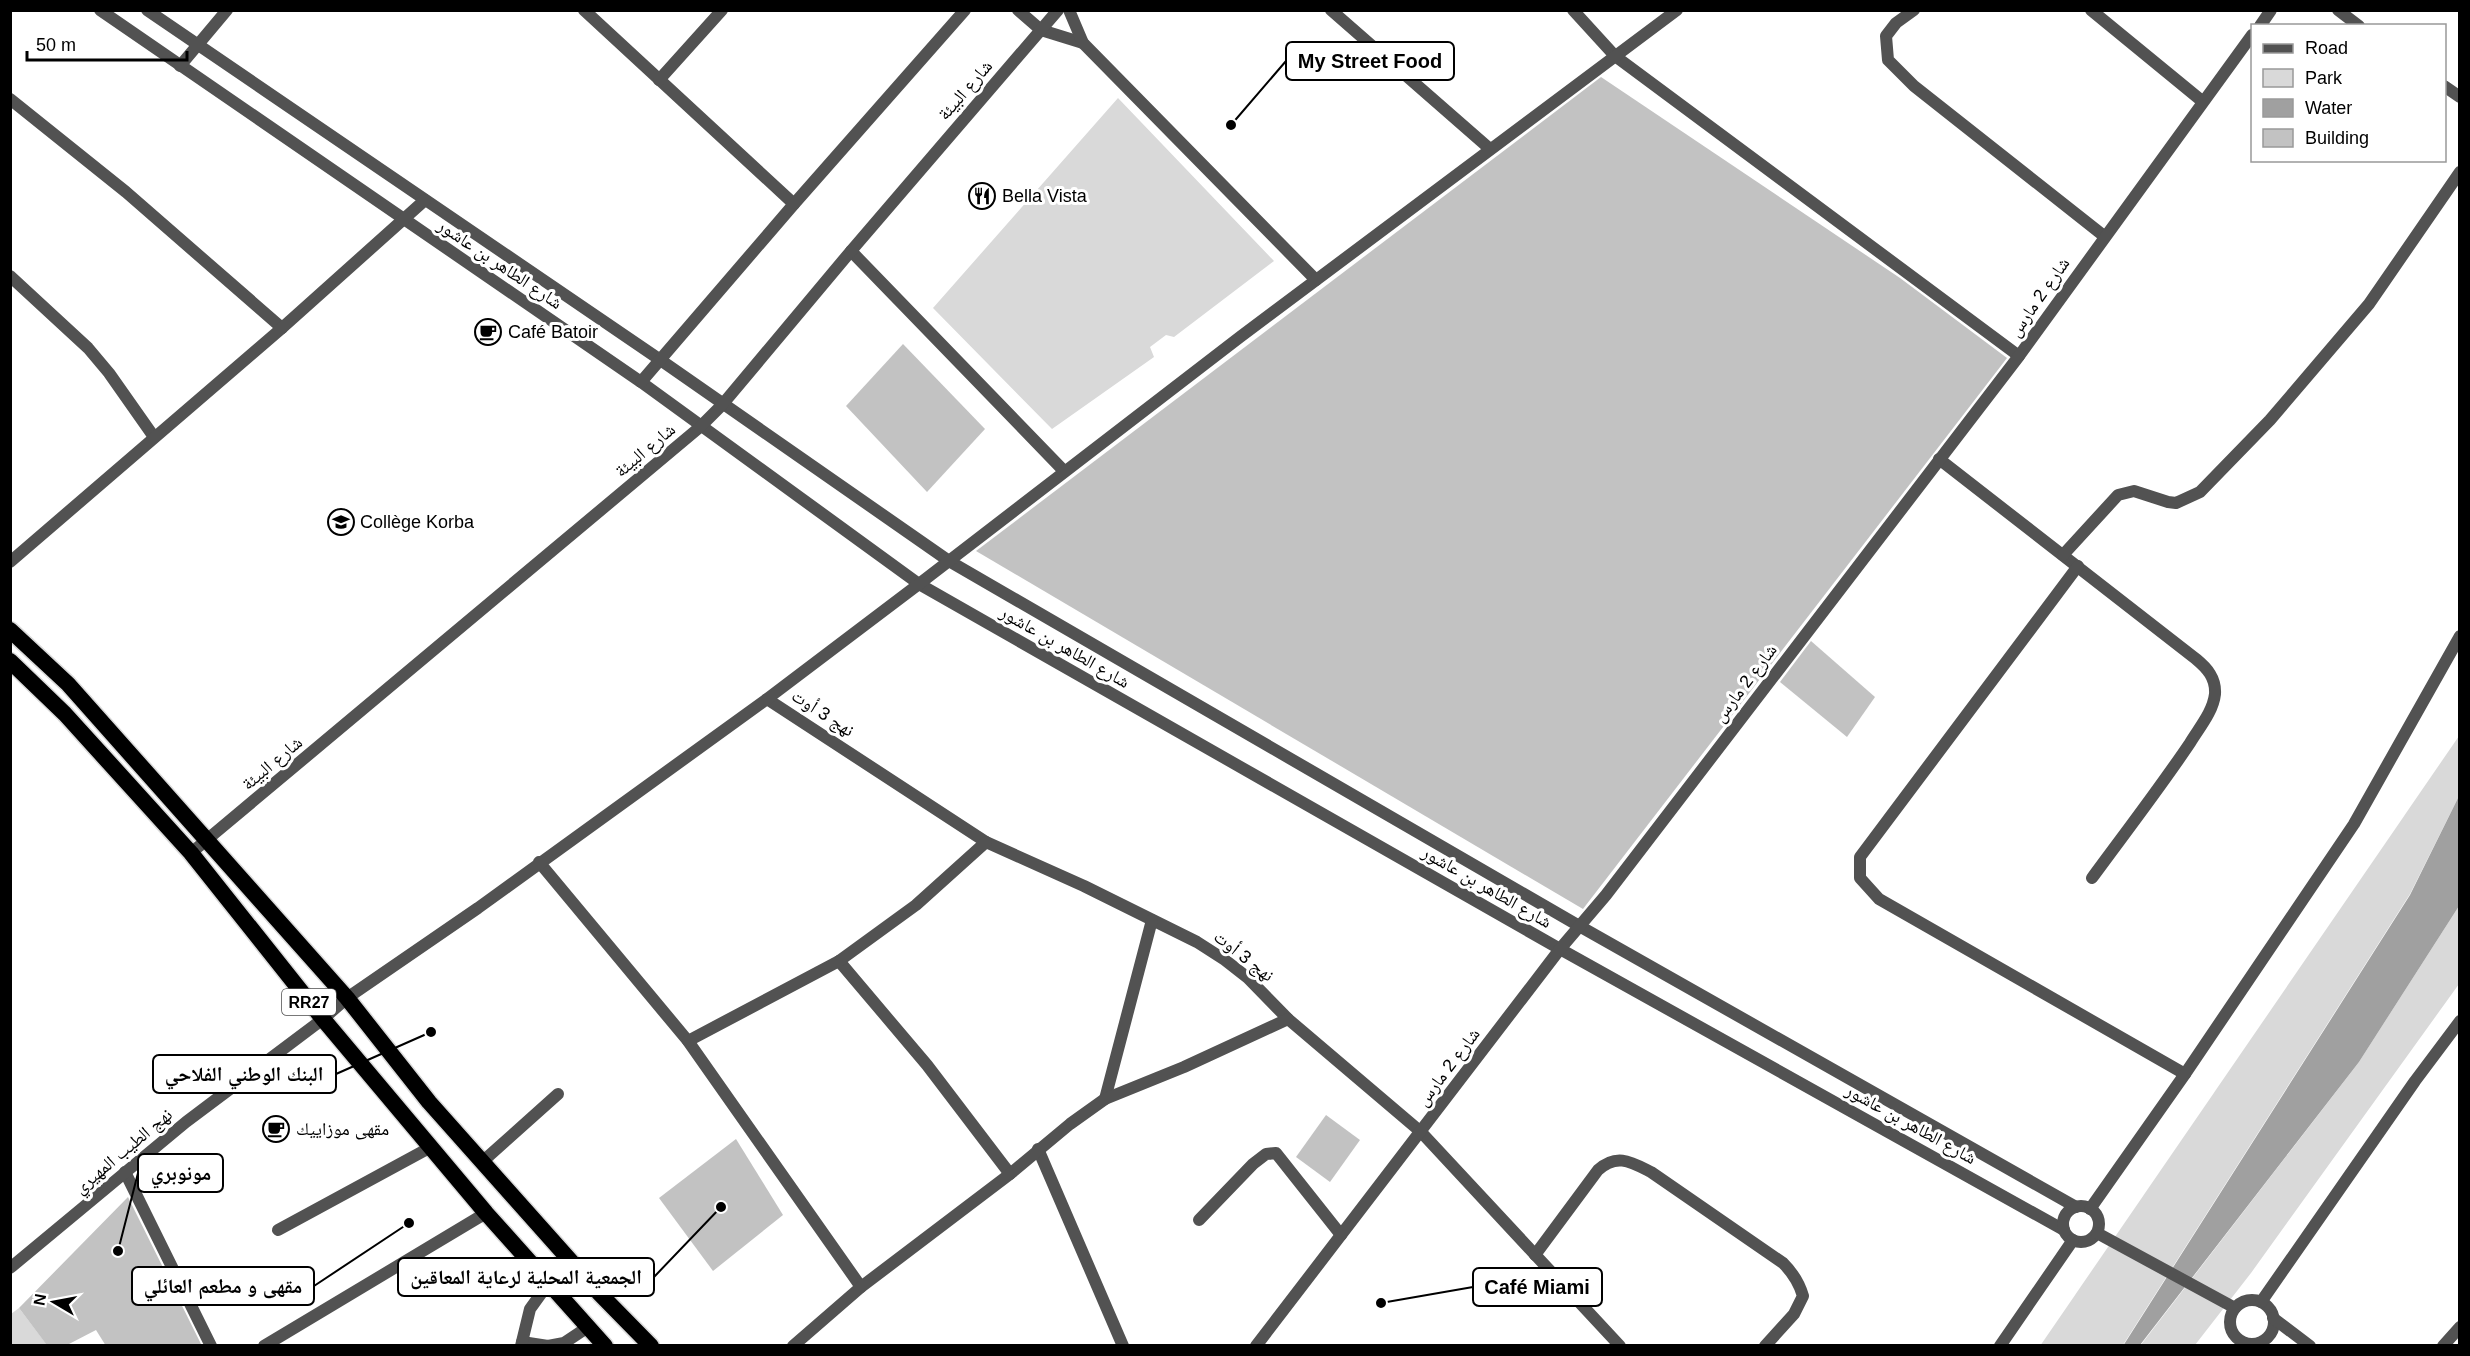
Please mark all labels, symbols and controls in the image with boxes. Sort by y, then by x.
scale bar [27,24,188,62]
legend [2251,24,2446,162]
text: 50 m [36,35,76,55]
text: Road [2305,38,2348,58]
callout: My Street Food [1286,42,1454,80]
text: My Street Food [1298,50,1442,72]
street label: شارع البيئة [934,56,997,125]
text: Park [2305,68,2343,88]
text: Water [2305,98,2352,118]
text: Building [2305,128,2369,148]
restaurant icon: Bella Vista [967,181,997,211]
place label: Bella Vista [1002,186,1088,206]
street label: شارع الطاهر بن عاشور [433,214,566,314]
street label: شارع 2 مارس [2004,254,2074,341]
cafe icon: Café Batoir [473,317,503,347]
place label: Café Batoir [508,322,598,342]
street label: شارع البيئة [611,419,680,482]
school or university icon: Collège Korba [326,507,356,537]
place label: Collège Korba [360,512,475,532]
street label: شارع الطاهر بن عاشور [995,601,1133,693]
street label: شارع 2 مارس [1709,640,1782,726]
street label: نهج 3 أوت [787,685,858,742]
street label: شارع البيئة [238,732,307,795]
street label: شارع الطاهر بن عاشور [1417,841,1555,933]
street label: نهج 3 أوت [1209,926,1278,987]
road number: RR27 [282,989,336,1015]
street label: شارع 2 مارس [1412,1024,1485,1110]
callout: البنك الوطني الفلاحي [153,1055,336,1093]
text: البنك الوطني الفلاحي [165,1063,323,1090]
street label: شارع الطاهر بن عاشور [1841,1079,1980,1169]
street label: نهج الطيب المهيري [70,1104,179,1201]
cafe icon: مقهى موزاييك [261,1114,291,1144]
place label: مقهى موزاييك [296,1119,389,1140]
callout: مونوبري [138,1154,223,1192]
text: مونوبري [151,1162,211,1189]
callout: الجمعية المحلية لرعاية المعاقين [398,1258,654,1296]
text: الجمعية المحلية لرعاية المعاقين [410,1266,642,1290]
callout: مقهى و مطعم العائلي [132,1267,314,1305]
callout: Café Miami [1473,1268,1602,1306]
north arrow [24,1272,84,1332]
text: مقهى و مطعم العائلي [144,1275,302,1302]
text: Café Miami [1484,1276,1590,1298]
text: N [30,1292,49,1307]

